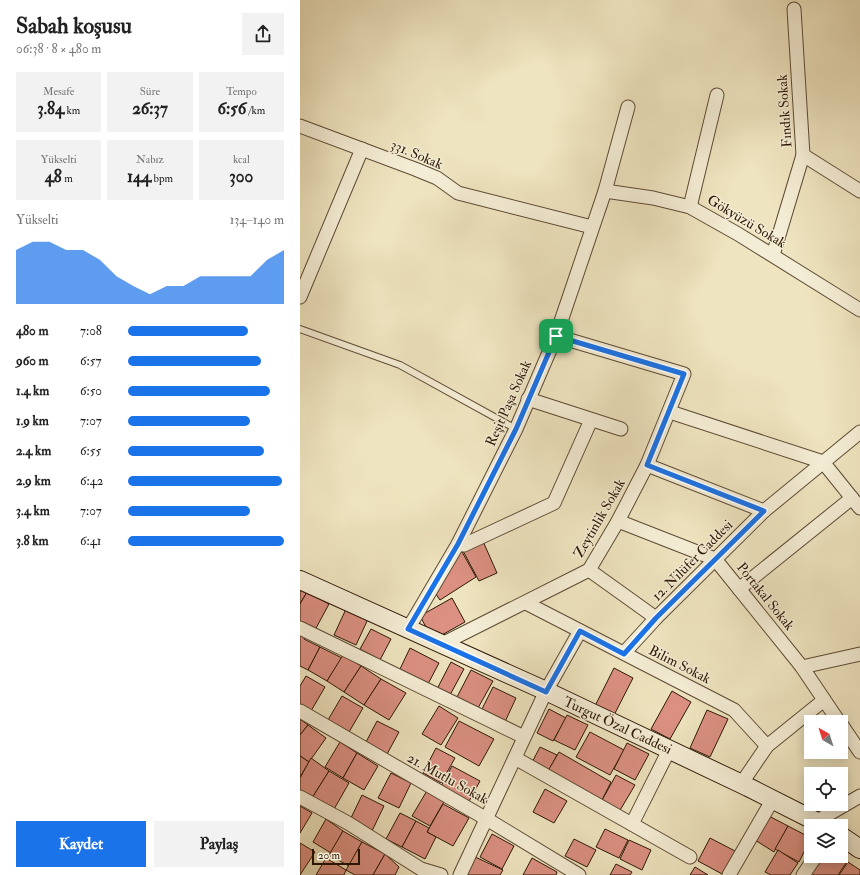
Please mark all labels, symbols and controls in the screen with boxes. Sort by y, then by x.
text: Sabah koşusu [16,12,132,40]
button: share [242,13,284,55]
text: 06:38 · 8 × 480 m [16,41,101,57]
street label: Fındık Sokak [773,73,796,148]
text: Mesafe [43,85,74,98]
text: Süre [140,85,160,98]
text: Tempo [226,85,257,98]
text: 3.84 [37,98,64,119]
text: 26:37 [132,98,168,119]
text: 6:56 [217,98,246,119]
text: km [64,104,80,117]
text: /km [246,104,265,117]
street label: 331. Sokak [388,136,446,173]
text: Yükselti [41,153,77,166]
text: Nabız [136,153,164,166]
text: kcal [233,153,250,166]
text: 48 [45,166,62,187]
text: 144 [127,166,151,187]
text: 300 [229,166,253,187]
text: m [62,172,73,185]
text: bpm [151,172,173,185]
street label: Gökyüzü Sokak [704,191,790,253]
text: Yükselti [16,212,59,228]
text: 134–140 m [230,212,284,228]
pin [539,319,573,353]
text: 480 m [16,323,49,339]
text: 7:08 [80,323,102,339]
icon: arrive [545,325,567,347]
text: 960 m [16,353,49,369]
text: 6:57 [80,353,101,369]
street label: Reşit Paşa Sokak [482,357,535,449]
text: 1.4 km [16,383,49,399]
text: 6:50 [80,383,102,399]
text: 1.9 km [16,413,49,429]
text: 7:07 [80,413,102,429]
text: 2.4 km [16,443,51,459]
text: 6:55 [80,443,101,459]
text: 2.9 km [16,473,51,489]
text: 6:42 [80,473,103,489]
street label: Zeytinlik Sokak [570,475,630,561]
text: 3.4 km [16,503,50,519]
text: 7:07 [80,503,102,519]
street label: 12. Nilüfer Caddesi [648,516,737,604]
text: 3.8 km [16,533,49,549]
text: 6:41 [80,533,101,549]
street label: Portakal Sokak [733,559,798,634]
street label: Bilim Sokak [646,642,714,687]
street label: Turgut Özal Caddesi [561,693,675,758]
north arrow [804,715,848,759]
map controls [804,715,848,863]
street label: 21. Mutlu Sokak [404,749,492,808]
button: locate [804,767,848,811]
button: layers [804,819,848,863]
button: Kaydet [16,821,146,867]
button: Paylaş [154,821,284,867]
scale bar [312,847,360,866]
text: 20 m [318,849,340,862]

